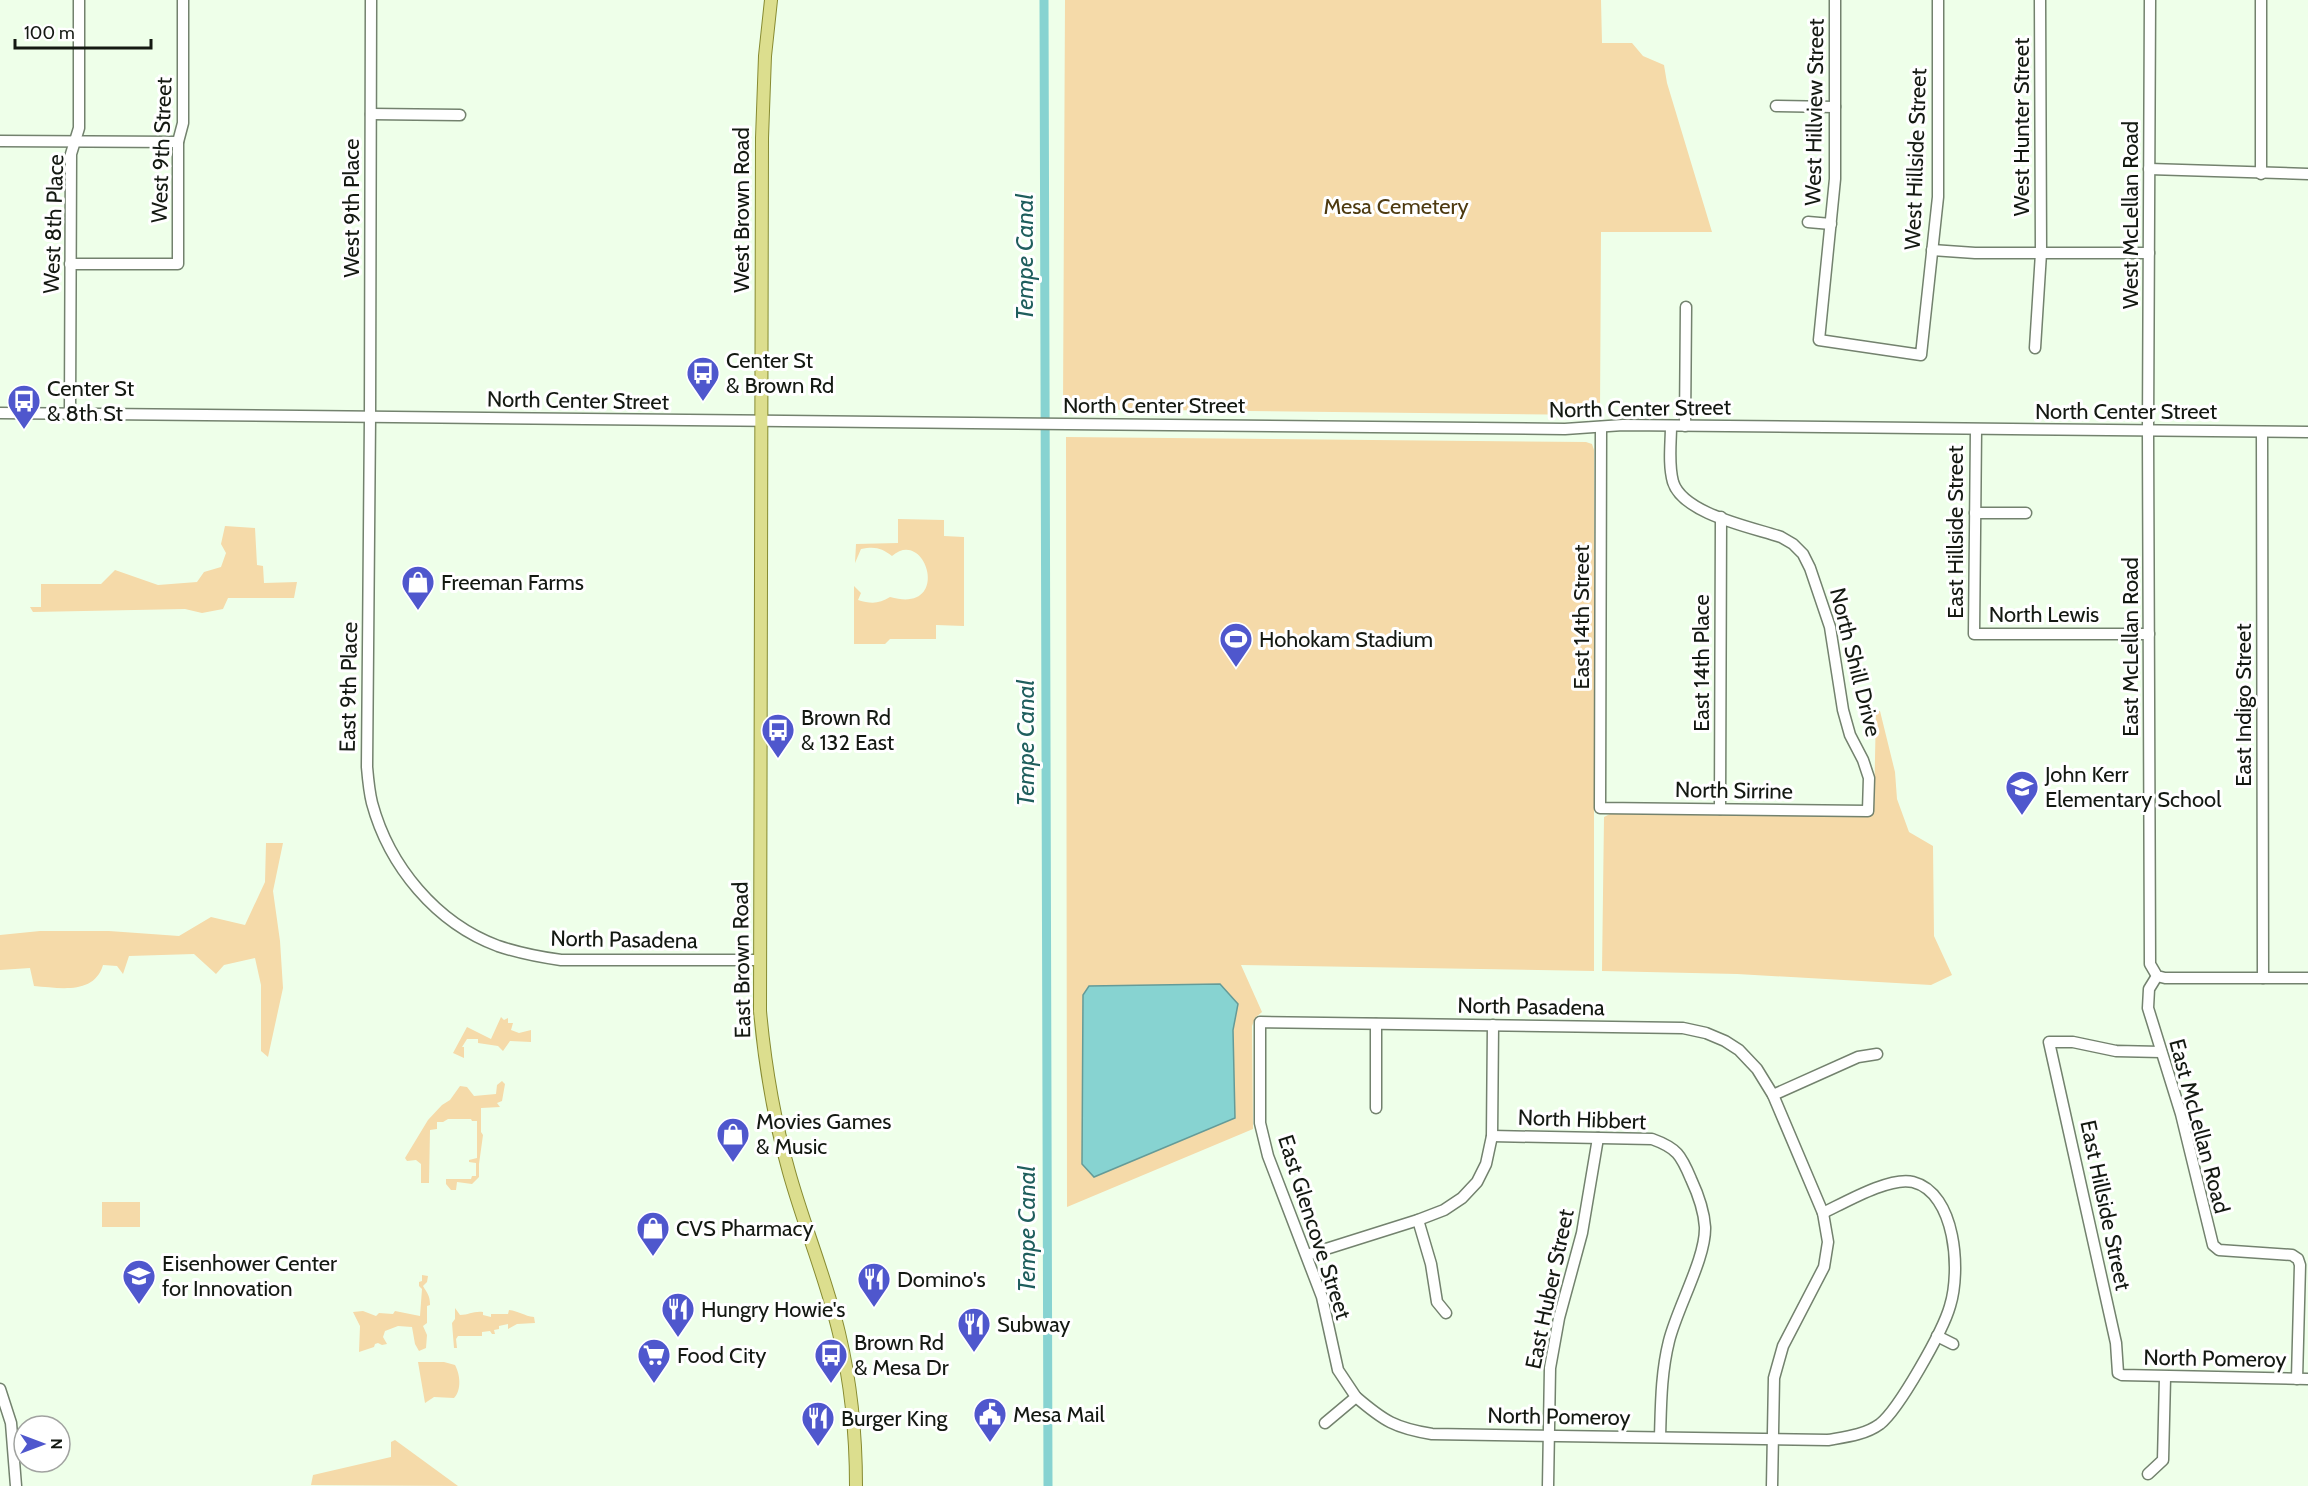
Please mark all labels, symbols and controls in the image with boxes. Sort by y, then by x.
scale bar [15,12,152,50]
street label: West Hillview Street [1799,18,1830,206]
text: 100 m [24,22,75,44]
street label: West Hunter Street [2008,37,2035,216]
street label: West Hillside Street [1899,67,1932,250]
street label: West 9th Street [145,76,178,223]
street label: West McLellan Road [2117,121,2144,309]
street label: West Brown Road [728,127,755,293]
street label: West 9th Place [338,139,365,277]
street label: West 8th Place [38,154,69,294]
water label: Tempe Canal [1010,193,1039,320]
park label: Mesa Cemetery [1323,193,1469,220]
place label: Center St & Brown Rd [726,347,834,399]
bus stop icon: Center St & Brown Rd [685,355,721,402]
place label: Center St & 8th St [47,375,135,427]
bus stop icon: Center St & 8th St [6,383,42,430]
street label: North Center Street [487,385,670,416]
street label: North Center Street [1063,392,1246,419]
street label: North Center Street [1549,393,1732,424]
street label: North Center Street [2035,398,2218,425]
street label: East Hillside Street [1942,445,1969,619]
street label: East 14th Street [1568,544,1595,689]
street label: East McLellan Road [2117,557,2144,737]
shop icon: Freeman Farms [400,564,436,611]
place label: Freeman Farms [441,569,584,596]
street label: North Shill Drive [1824,585,1887,739]
street label: East 14th Place [1688,594,1715,732]
street label: North Lewis [1989,601,2099,628]
sports icon: Hohokam Stadium [1218,621,1254,668]
street label: East 9th Place [334,622,363,752]
street label: East Indigo Street [2230,623,2257,787]
place label: Hohokam Stadium [1259,626,1433,653]
water label: Tempe Canal [1011,679,1040,806]
place label: Brown Rd & 132 East [801,704,895,756]
bus stop icon: Brown Rd & 132 East [760,712,796,759]
place label: John Kerr Elementary School [2044,761,2222,813]
school or university icon: John Kerr Elementary School [2004,769,2040,816]
street label: North Sirrine [1675,776,1793,805]
street label: East Brown Road [727,881,756,1039]
street label: North Pasadena [550,925,698,954]
street label: North Pasadena [1457,992,1605,1021]
street label: East McLellan Road [2163,1036,2236,1216]
street label: North Hibbert [1517,1104,1647,1135]
place label: Movies Games & Music [756,1108,891,1160]
shop icon: Movies Games & Music [715,1116,751,1163]
street label: East Hillside Street [2074,1118,2137,1293]
street label: East Glencove Street [1272,1131,1357,1323]
water label: Tempe Canal [1012,1165,1041,1292]
street label: East Huber Street [1519,1206,1580,1372]
shop icon: CVS Pharmacy [635,1210,671,1257]
place label: CVS Pharmacy [676,1215,814,1242]
place label: Eisenhower Center for Innovation [162,1250,337,1302]
school or university icon: Eisenhower Center for Innovation [121,1258,157,1305]
restaurant icon: Domino's [856,1261,892,1308]
place label: Domino's [897,1266,986,1293]
restaurant icon: Hungry Howie's [660,1291,696,1338]
place label: Hungry Howie's [701,1296,845,1323]
restaurant icon: Subway [956,1306,992,1353]
place label: Subway [997,1311,1070,1338]
place label: Brown Rd & Mesa Dr [854,1329,949,1381]
supermarket icon: Food City [636,1337,672,1384]
bus stop icon: Brown Rd & Mesa Dr [813,1337,849,1384]
place label: Food City [677,1342,766,1369]
street label: North Pomeroy [2143,1344,2287,1373]
public building icon: Mesa Mail [972,1396,1008,1443]
restaurant icon: Burger King [800,1400,836,1447]
place label: Mesa Mail [1013,1401,1105,1428]
street label: North Pomeroy [1487,1402,1631,1431]
place label: Burger King [841,1405,948,1432]
north arrow [12,1414,72,1474]
text: N [47,1438,66,1450]

